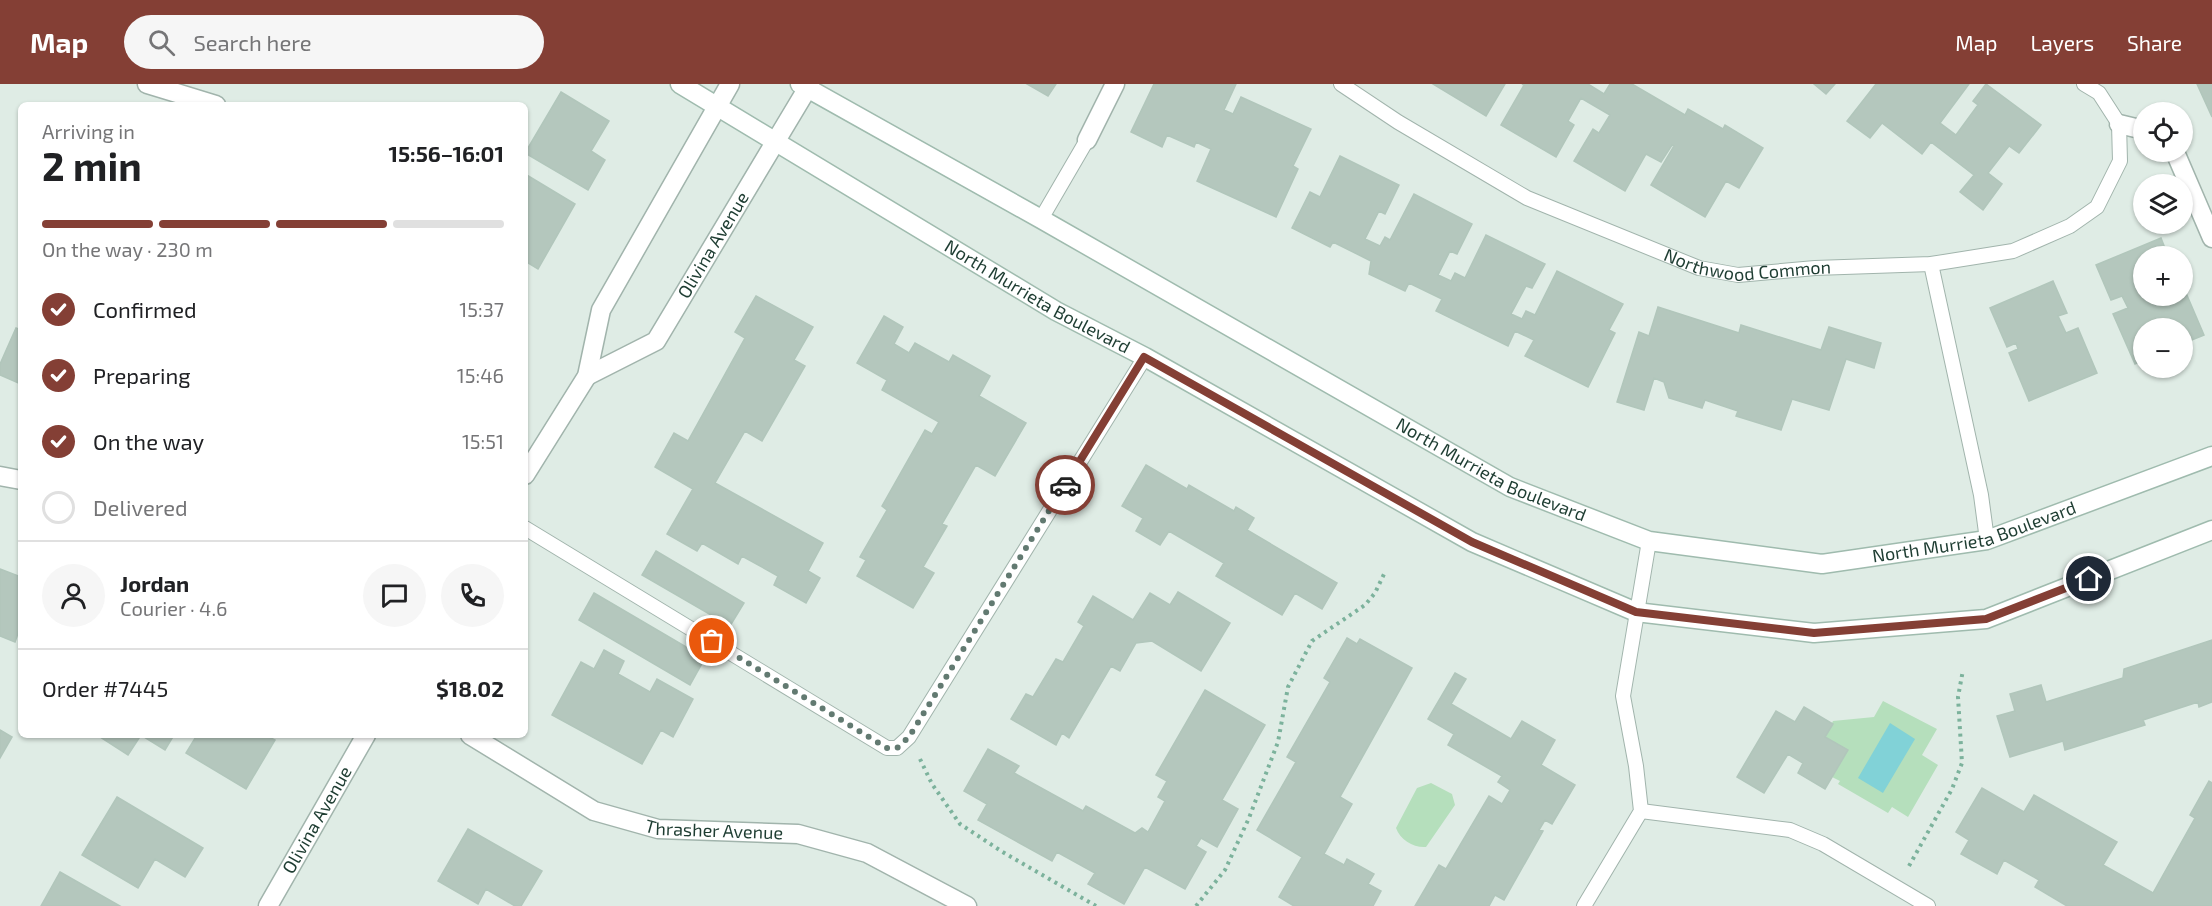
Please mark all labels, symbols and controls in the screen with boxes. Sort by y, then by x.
search box [124,15,544,69]
text: Map [30,25,88,59]
icon: search [145,26,178,59]
text: Search here [193,29,312,55]
text: Map [1955,30,1997,55]
text: Layers [2030,30,2094,55]
text: Share [2127,30,2182,55]
map controls [2133,102,2193,378]
button: locate [2133,102,2193,162]
text: Arriving in [42,119,135,143]
text: 15:56–16:01 [388,140,504,166]
text: 2 min [42,142,142,189]
button: layers [2133,174,2193,234]
street label: Olivina Avenue [672,188,753,302]
street label: North Murrieta Boulevard [941,234,1134,358]
text: On the way · 230 m [42,237,213,261]
street label: Northwood Common [1661,243,1831,285]
button: + [2133,246,2193,306]
icon: check [42,293,75,326]
text: Confirmed [93,296,197,322]
text: 15:37 [459,297,504,321]
button: − [2133,318,2193,378]
icon: check [42,359,75,392]
text: Preparing [93,362,191,388]
text: 15:46 [457,363,504,387]
street label: North Murrieta Boulevard [1393,412,1590,526]
icon: check [42,425,75,458]
text: On the way [93,428,204,454]
text: 15:51 [462,429,504,453]
courier [1035,455,1095,515]
icon: car [1049,469,1082,502]
text: Delivered [93,494,188,520]
street label: North Murrieta Boulevard [1871,496,2079,567]
pin [2063,553,2114,604]
icon: home [2072,562,2105,595]
button: person [42,564,105,627]
button: chat [363,564,426,627]
button: phone [441,564,504,627]
text: Jordan [120,570,189,596]
text: Courier · 4.6 [120,596,227,620]
pin [686,615,737,666]
icon: bag [695,624,728,657]
text: Order #7445 [42,675,168,701]
text: $18.02 [436,675,504,701]
street label: Olivina Avenue [277,762,356,877]
street label: Thrasher Avenue [643,814,783,843]

